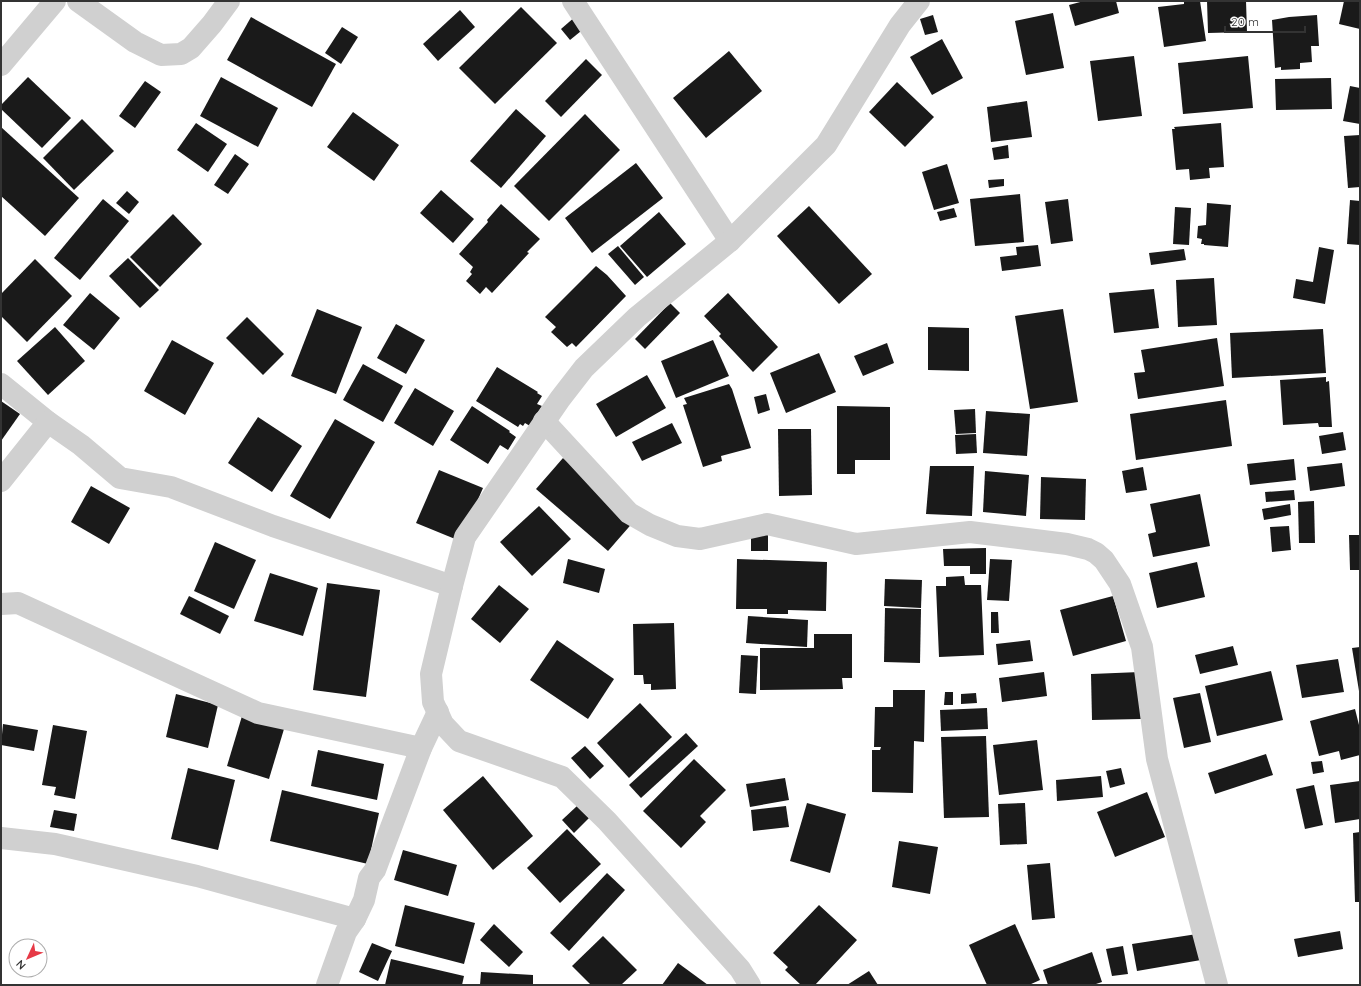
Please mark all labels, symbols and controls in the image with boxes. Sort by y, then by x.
scale bar [1225,8,1305,34]
text: 20 m [1231,14,1259,29]
north arrow [8,938,48,978]
text: N [13,957,29,973]

